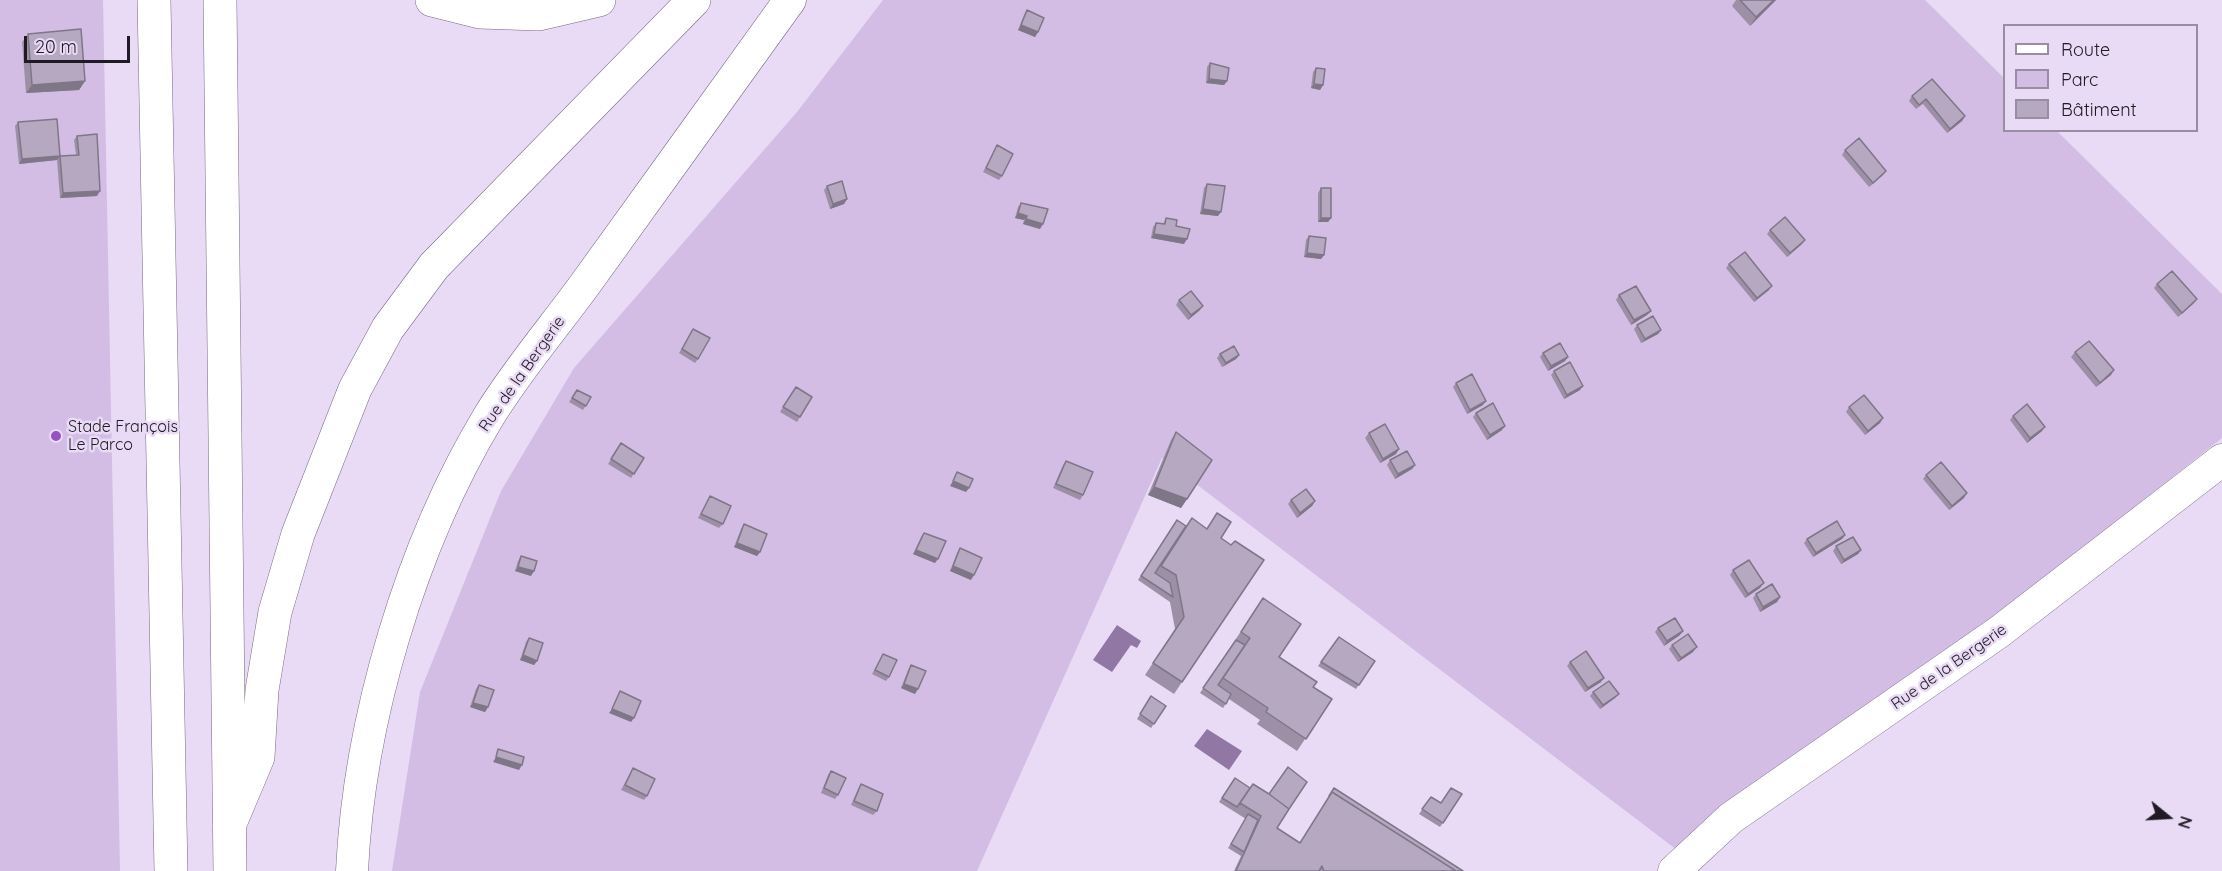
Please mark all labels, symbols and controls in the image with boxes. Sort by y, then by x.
scale bar [27,24,134,62]
legend [2003,24,2198,132]
text: 20 m [35,35,77,58]
text: Route [2061,38,2110,61]
text: Parc [2061,68,2098,91]
text: Bâtiment [2061,98,2137,121]
street label: Rue de la Bergerie [475,313,569,435]
place label: Stade François Le Parco [68,417,178,455]
marker: Stade François Le Parco [49,429,63,443]
street label: Rue de la Bergerie [1888,620,2010,714]
north arrow [2138,787,2198,847]
text: N [2174,814,2196,831]

